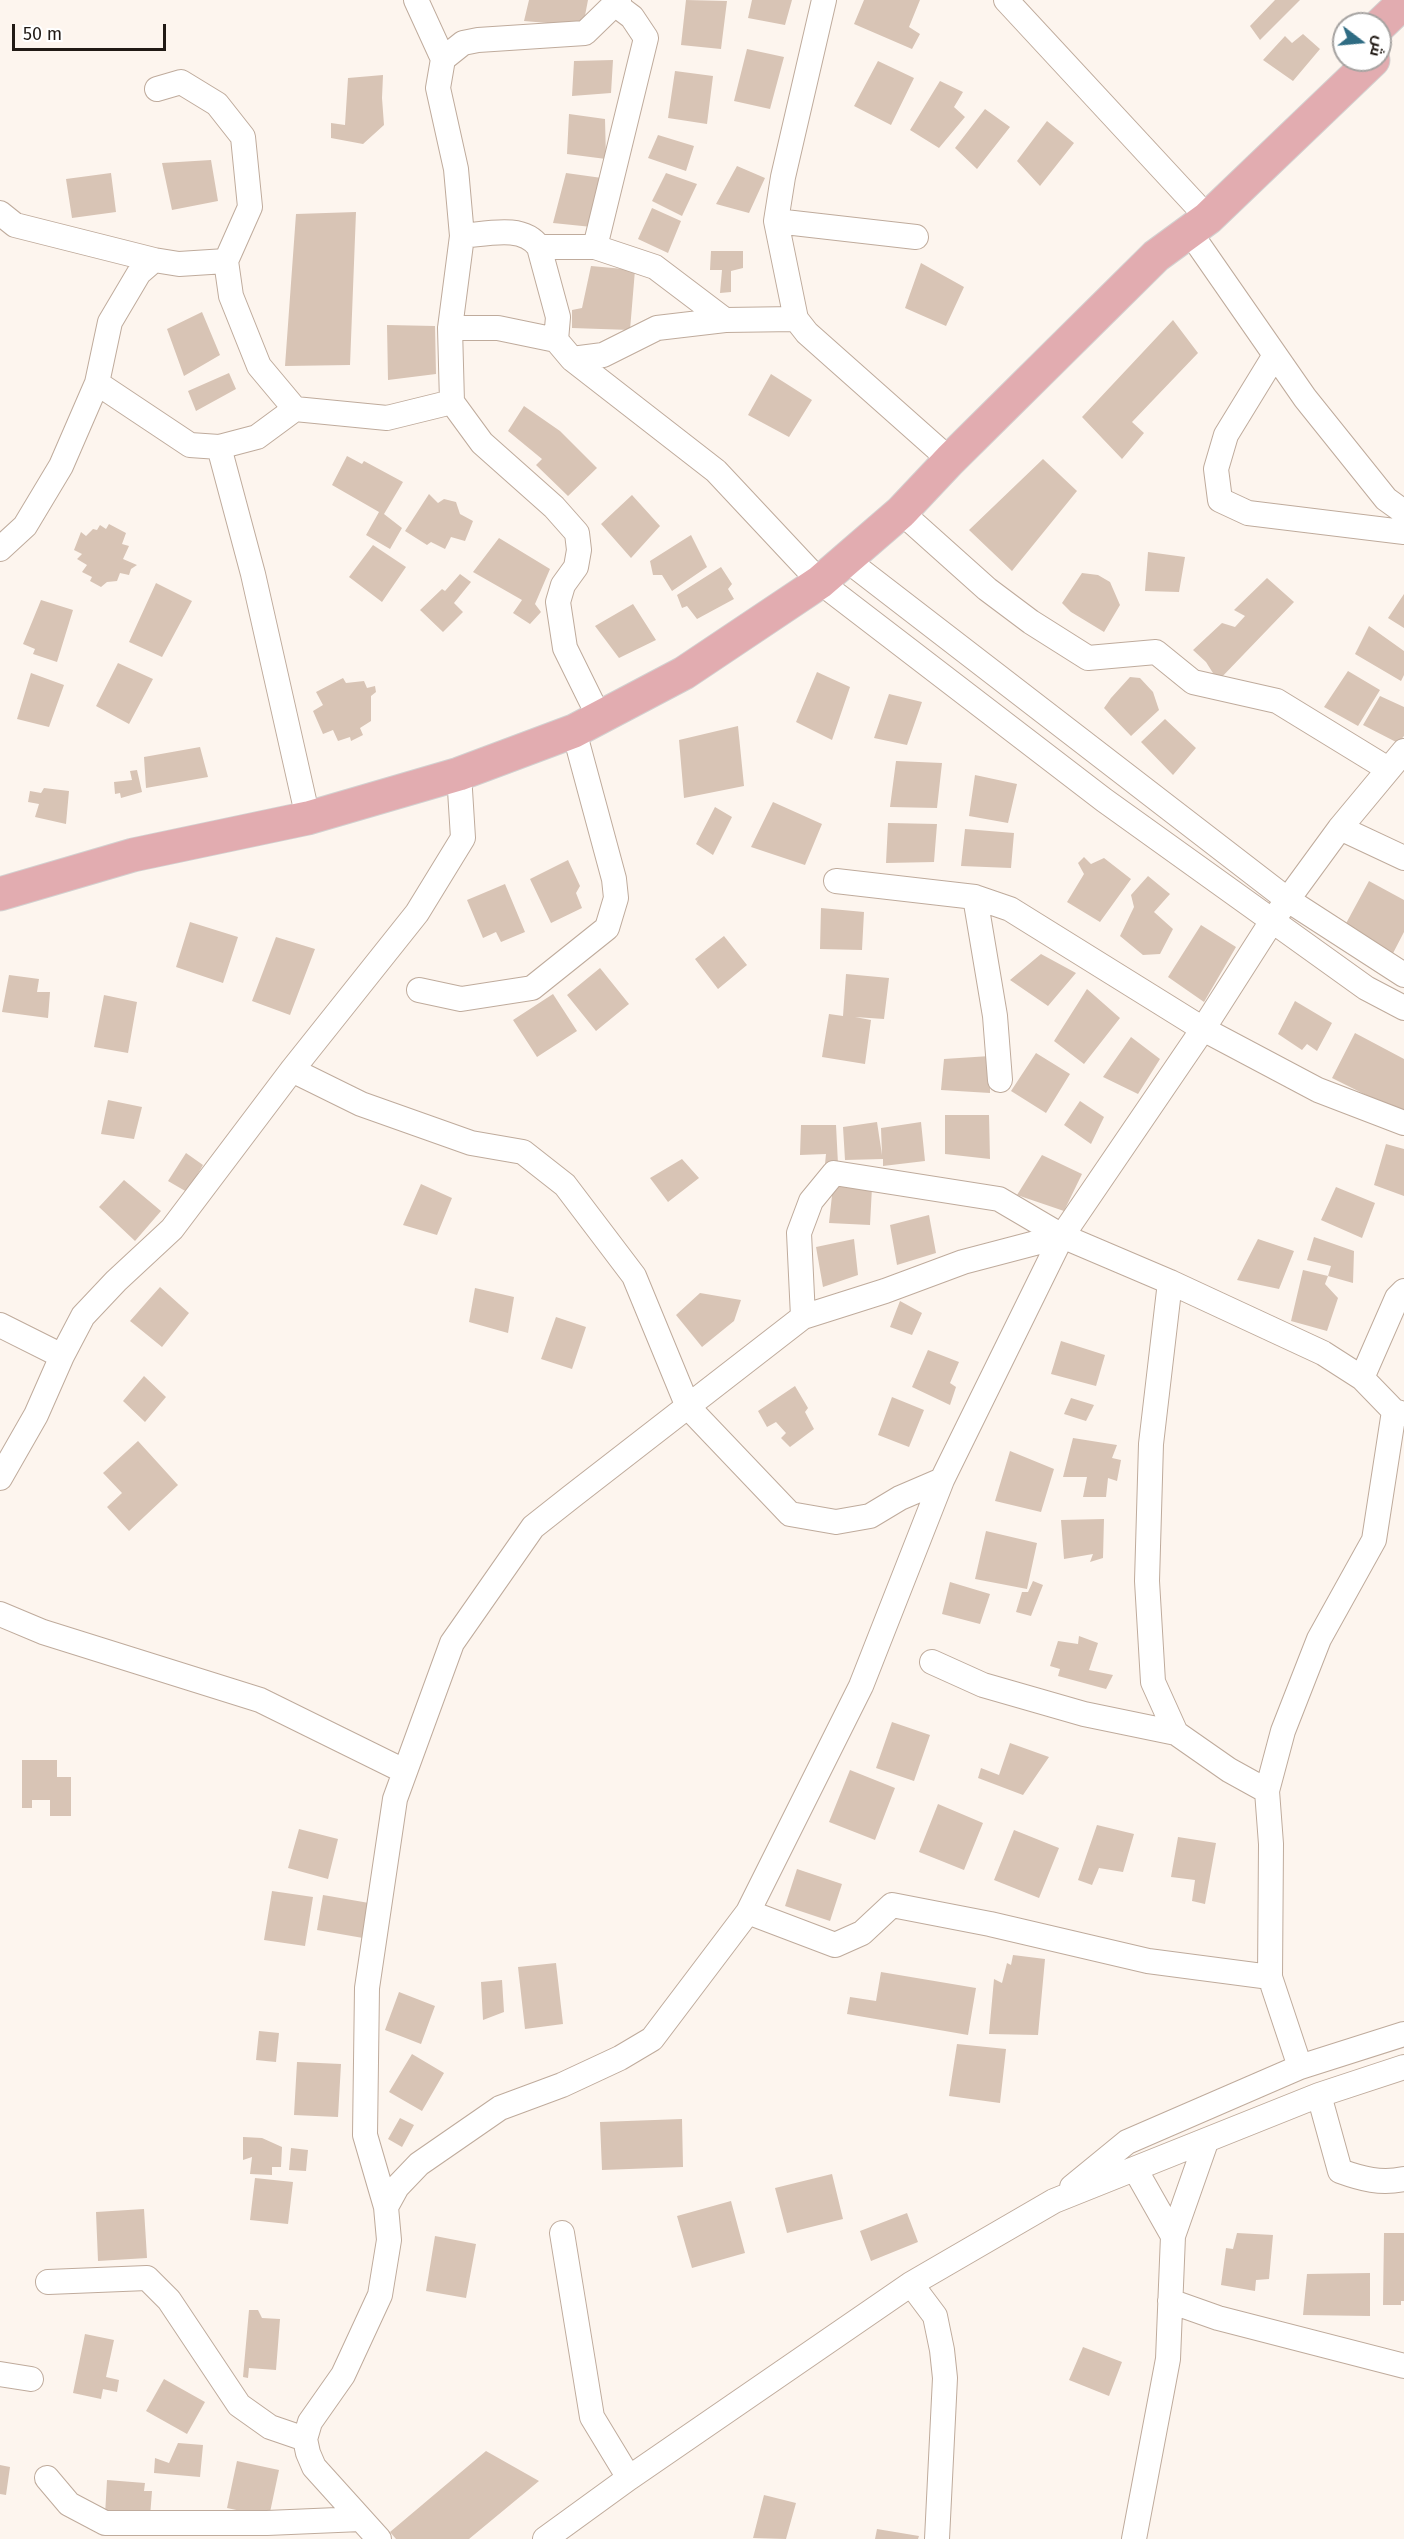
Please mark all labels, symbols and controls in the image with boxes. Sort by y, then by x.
scale bar [15,12,170,50]
north arrow [1332,12,1392,72]
text: 50 m [23,23,62,45]
text: ش [1366,34,1390,59]

